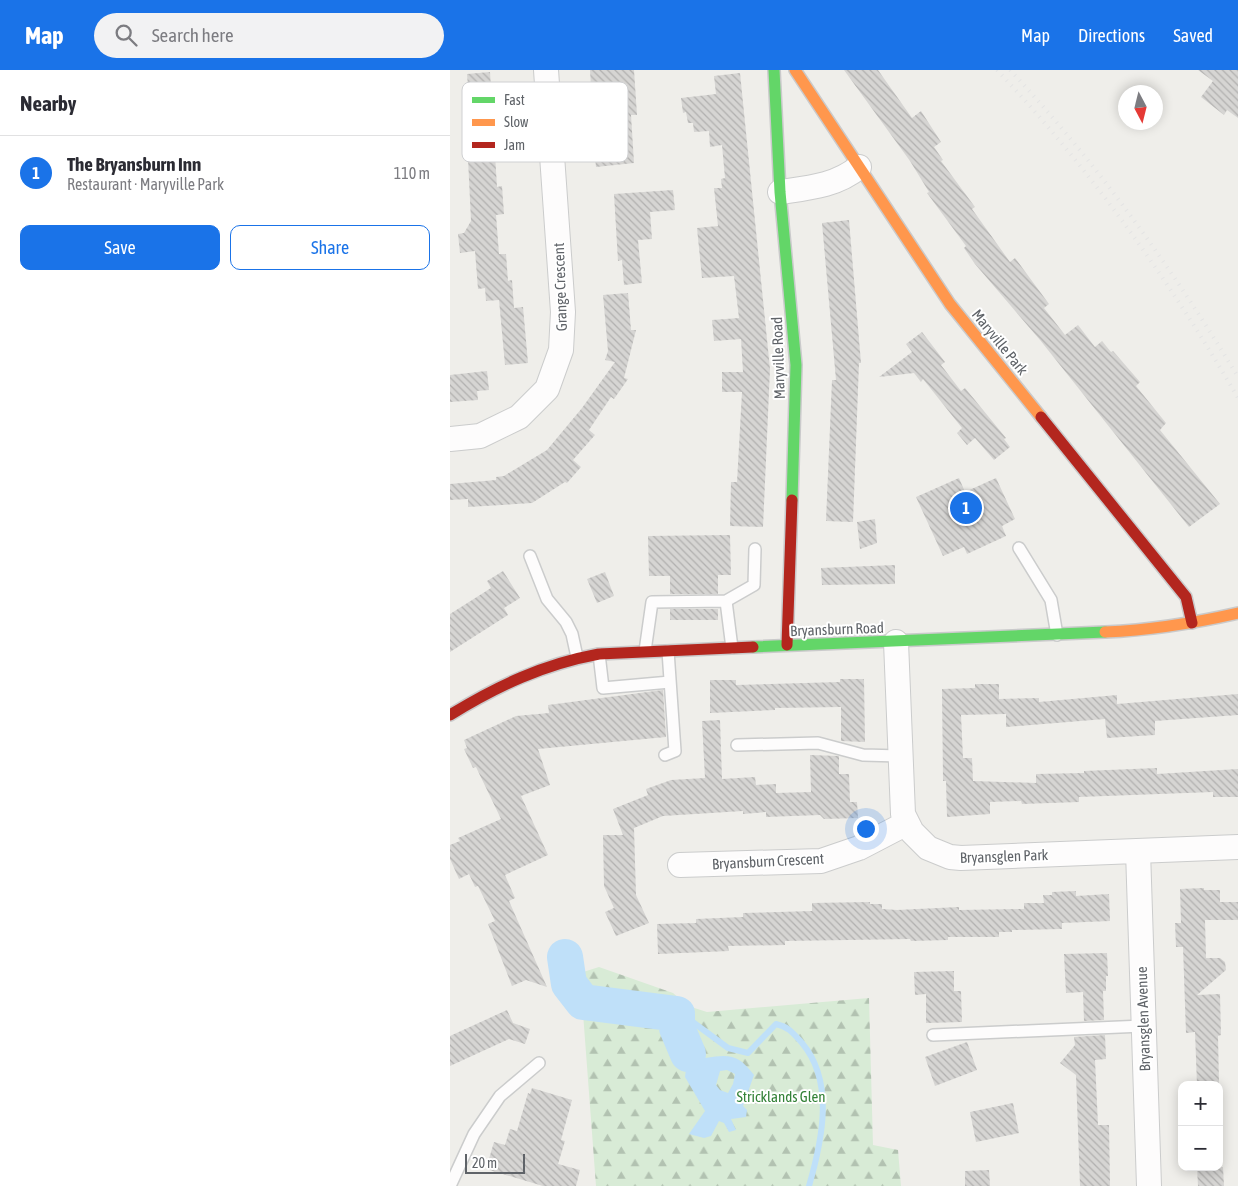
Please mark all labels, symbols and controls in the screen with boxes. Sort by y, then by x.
search box [94,13,444,58]
icon: search [112,21,140,49]
text: Map [25,22,64,49]
text: Search here [152,24,234,46]
text: Map [1021,25,1050,46]
text: Directions [1078,25,1145,46]
text: Saved [1173,25,1213,46]
legend [462,82,628,162]
north arrow [1118,85,1163,130]
text: Nearby [20,91,76,115]
text: Fast [504,92,525,108]
text: Slow [504,114,529,130]
text: Jam [504,137,525,153]
text: The Bryansburn Inn [67,153,201,175]
text: 1 [32,164,40,182]
text: 110 m [394,164,430,182]
text: Restaurant · Maryville Park [67,175,224,193]
button: Save [20,225,220,270]
button: Share [230,225,430,270]
street label: Grange Crescent [550,242,570,332]
street label: Maryville Park [969,306,1032,378]
street label: Maryville Road [768,316,788,400]
pin: 1 [950,489,982,527]
street label: Bryansburn Road [790,619,884,639]
your location [853,816,879,842]
street label: Bryansglen Park [959,846,1049,866]
street label: Bryansburn Crescent [711,850,825,872]
street label: Bryansglen Avenue [1133,966,1153,1072]
map controls [1178,1081,1223,1171]
button: + [1178,1081,1223,1126]
park label: Stricklands Glen [736,1088,826,1105]
button: − [1178,1126,1223,1171]
scale bar [465,1151,525,1174]
text: 20 m [472,1155,497,1171]

